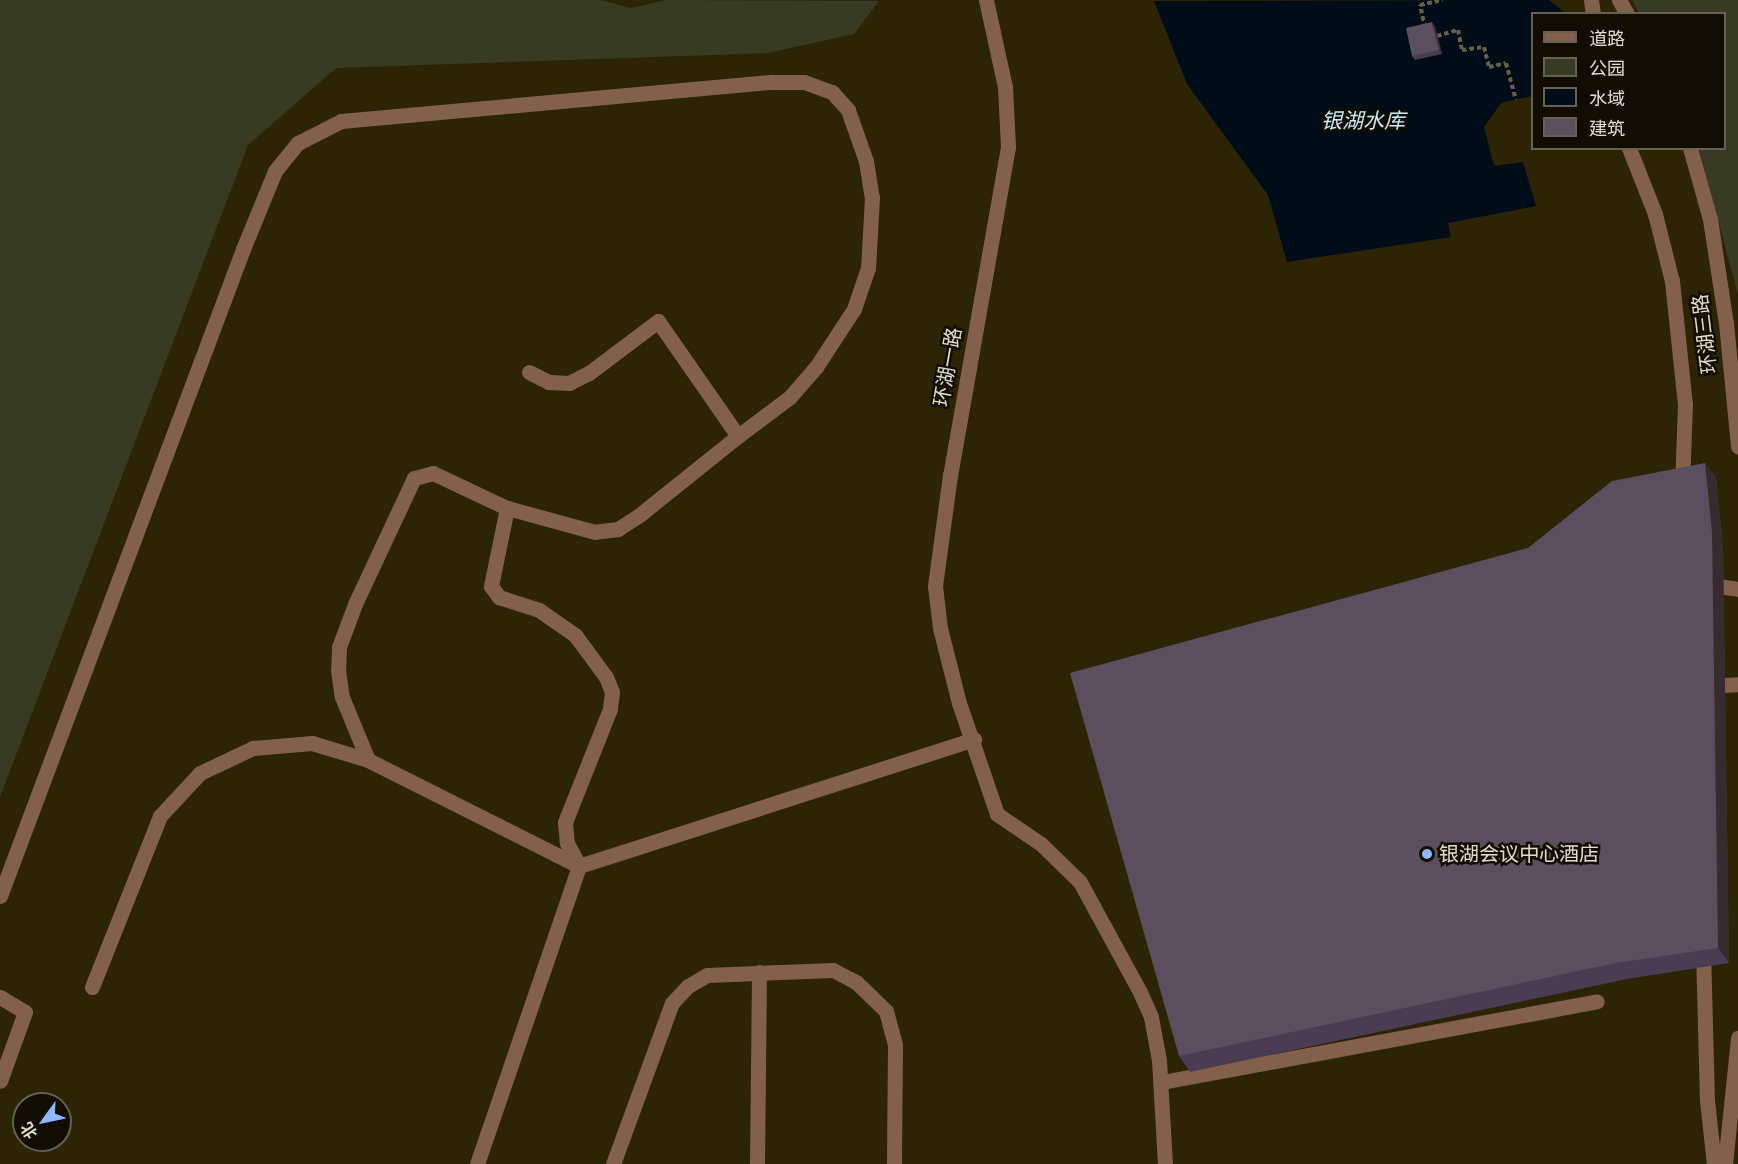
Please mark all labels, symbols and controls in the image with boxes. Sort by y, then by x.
legend [1531,12,1726,150]
text: 道路 [1589,27,1625,50]
text: 公园 [1589,57,1625,80]
text: 水域 [1589,87,1625,110]
water label: 银湖水库 [1321,108,1405,134]
text: 建筑 [1589,117,1625,140]
street label: 环湖三路 [1688,293,1722,375]
street label: 环湖一路 [929,326,967,408]
place label: 银湖会议中心酒店 [1439,842,1599,866]
marker: 银湖会议中心酒店 [1420,847,1434,861]
north arrow [12,1092,72,1152]
text: 北 [16,1119,41,1143]

